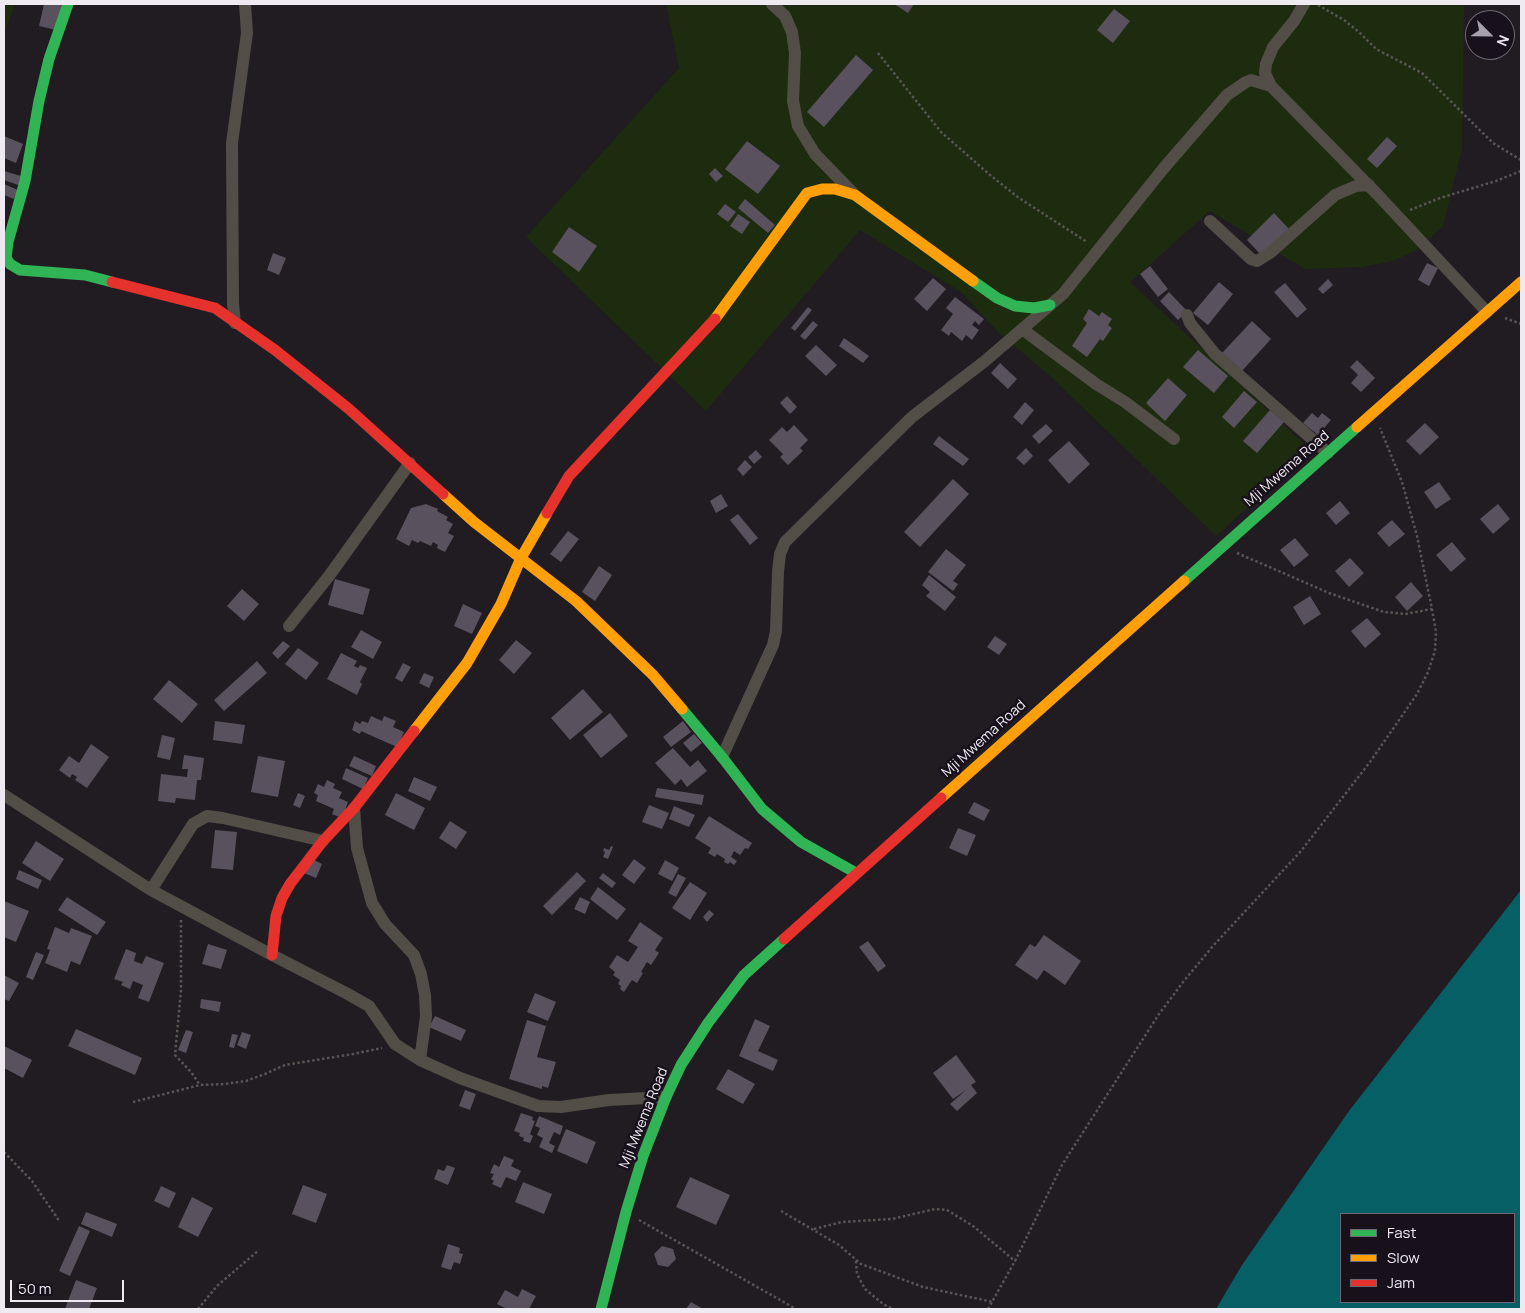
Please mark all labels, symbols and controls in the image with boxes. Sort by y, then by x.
north arrow [1465,10,1515,60]
text: N [1493,32,1514,49]
street label: Mji Mwema Road [1241,428,1333,510]
street label: Mji Mwema Road [939,697,1029,781]
street label: Mji Mwema Road [616,1065,672,1171]
legend [1340,1213,1515,1303]
text: Fast [1387,1222,1416,1243]
text: Slow [1387,1247,1420,1268]
scale bar [12,1270,126,1302]
text: Jam [1387,1272,1415,1293]
text: 50 m [18,1278,52,1299]

